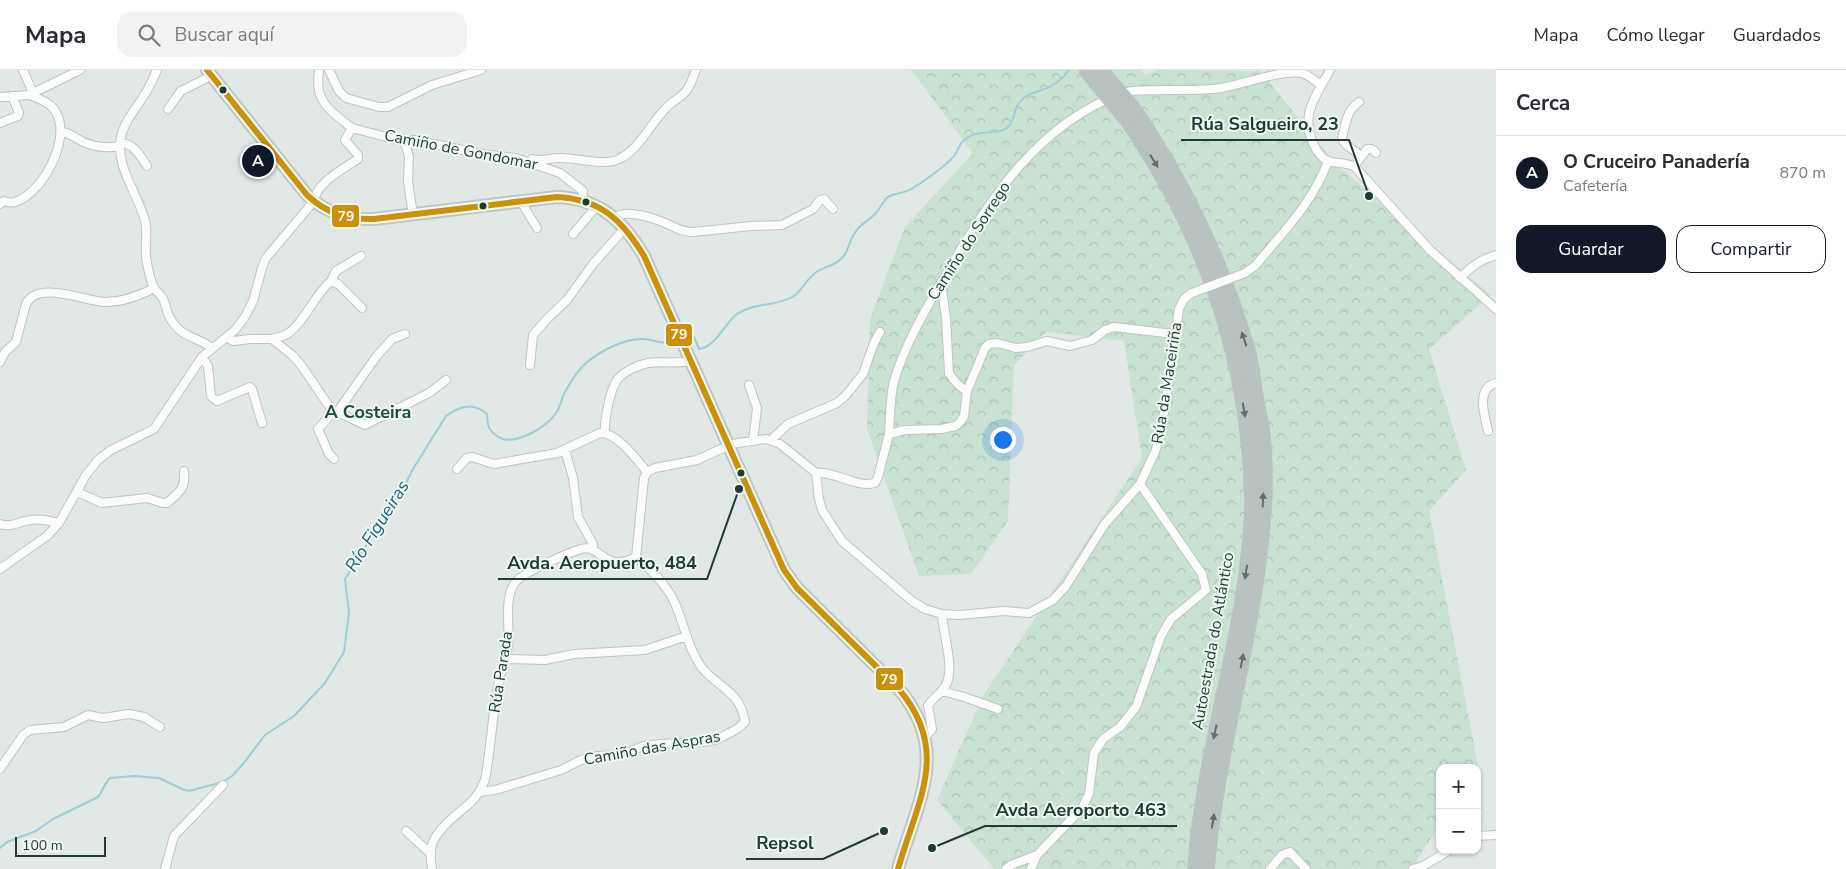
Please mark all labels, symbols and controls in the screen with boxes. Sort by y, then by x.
search box [117,12,467,57]
text: Mapa [25,19,87,51]
icon: search [135,21,163,49]
text: Buscar aquí [175,22,274,48]
text: Mapa [1534,23,1579,47]
text: Cómo llegar [1607,23,1705,47]
text: Guardados [1733,23,1821,47]
unlabelled marker [218,85,228,95]
text: Cerca [1516,89,1570,117]
callout: Rúa Salgueiro, 23 [1181,107,1349,140]
text: Rúa Salgueiro, 23 [1191,112,1339,136]
street label: Camiño de Gondomar [382,124,540,176]
pin: A [242,142,274,180]
text: O Cruceiro Panadería [1563,149,1750,175]
one-way arrow [1149,154,1159,167]
text: A [1526,162,1538,184]
text: 870 m [1779,162,1826,184]
text: Cafetería [1563,175,1628,197]
street label: Camiño do Sorrego [922,177,1016,305]
unlabelled marker [581,197,591,207]
unlabelled marker [478,201,488,211]
line badge: 79 [331,204,360,228]
text: 79 [338,207,354,226]
button: Guardar [1516,225,1666,273]
button: Compartir [1676,225,1826,273]
street label: Rúa da Maceiriña [1147,321,1187,445]
line badge: 79 [665,323,693,347]
text: 79 [671,325,687,344]
one-way arrow [1239,332,1247,347]
district label: A Costeira [325,400,411,424]
one-way arrow [1240,403,1248,419]
your location [990,427,1016,453]
unlabelled marker [736,468,746,478]
water label: Río Figueiras [339,476,415,576]
one-way arrow [1260,492,1268,508]
callout: Avda. Aeropuerto, 484 [498,546,707,579]
street label: Autoestrada do Atlántico [1187,550,1239,732]
text: Avda. Aeropuerto, 484 [507,551,697,575]
one-way arrow [1241,564,1249,580]
street label: Rúa Parada [484,630,518,714]
one-way arrow [1238,653,1246,668]
line badge: 79 [875,667,904,691]
text: 79 [881,670,897,689]
one-way arrow [1211,724,1219,739]
street label: Camiño das Aspras [582,725,722,771]
map controls [1436,764,1481,854]
button: + [1436,764,1481,809]
callout: Avda Aeroporto 463 [985,793,1177,826]
text: Avda Aeroporto 463 [995,798,1167,822]
button: − [1436,809,1481,854]
one-way arrow [1209,812,1217,828]
callout: Repsol [746,826,823,859]
text: Repsol [756,831,814,855]
scale bar [15,834,106,857]
text: 100 m [22,836,63,855]

